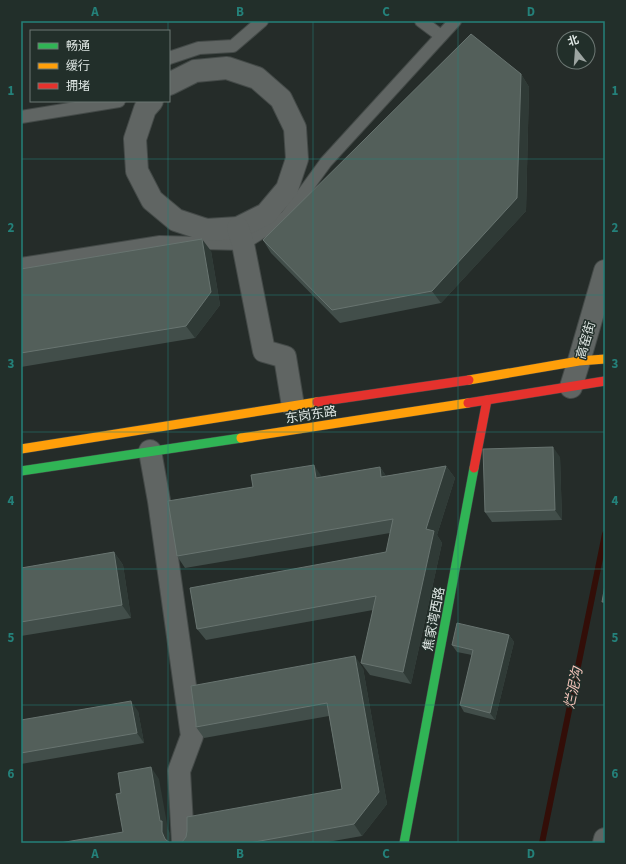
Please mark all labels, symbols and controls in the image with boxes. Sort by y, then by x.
text: A [90,3,99,21]
text: B [236,3,244,21]
text: C [382,3,390,21]
text: D [527,3,535,21]
legend [30,30,170,102]
north arrow [556,30,596,70]
text: 北 [566,32,581,50]
text: 畅通 [66,38,90,55]
text: 缓行 [66,58,90,75]
text: 拥堵 [66,78,90,95]
text: 1 [8,82,15,100]
text: 1 [612,82,619,100]
text: 2 [8,219,15,237]
text: 2 [612,219,619,237]
street label: 高窑街 [572,319,600,362]
text: 3 [8,355,15,373]
text: 3 [612,355,619,373]
street label: 东岗东路 [284,402,338,428]
text: 4 [8,492,15,510]
text: 4 [612,492,619,510]
street label: 焦家湾西路 [419,586,449,653]
text: 5 [8,629,15,647]
text: 5 [612,629,619,647]
water label: 烂泥沟 [560,664,589,711]
text: 6 [8,765,15,783]
text: 6 [612,765,619,783]
text: A [90,845,99,863]
text: B [236,845,244,863]
text: C [382,845,390,863]
text: D [527,845,535,863]

